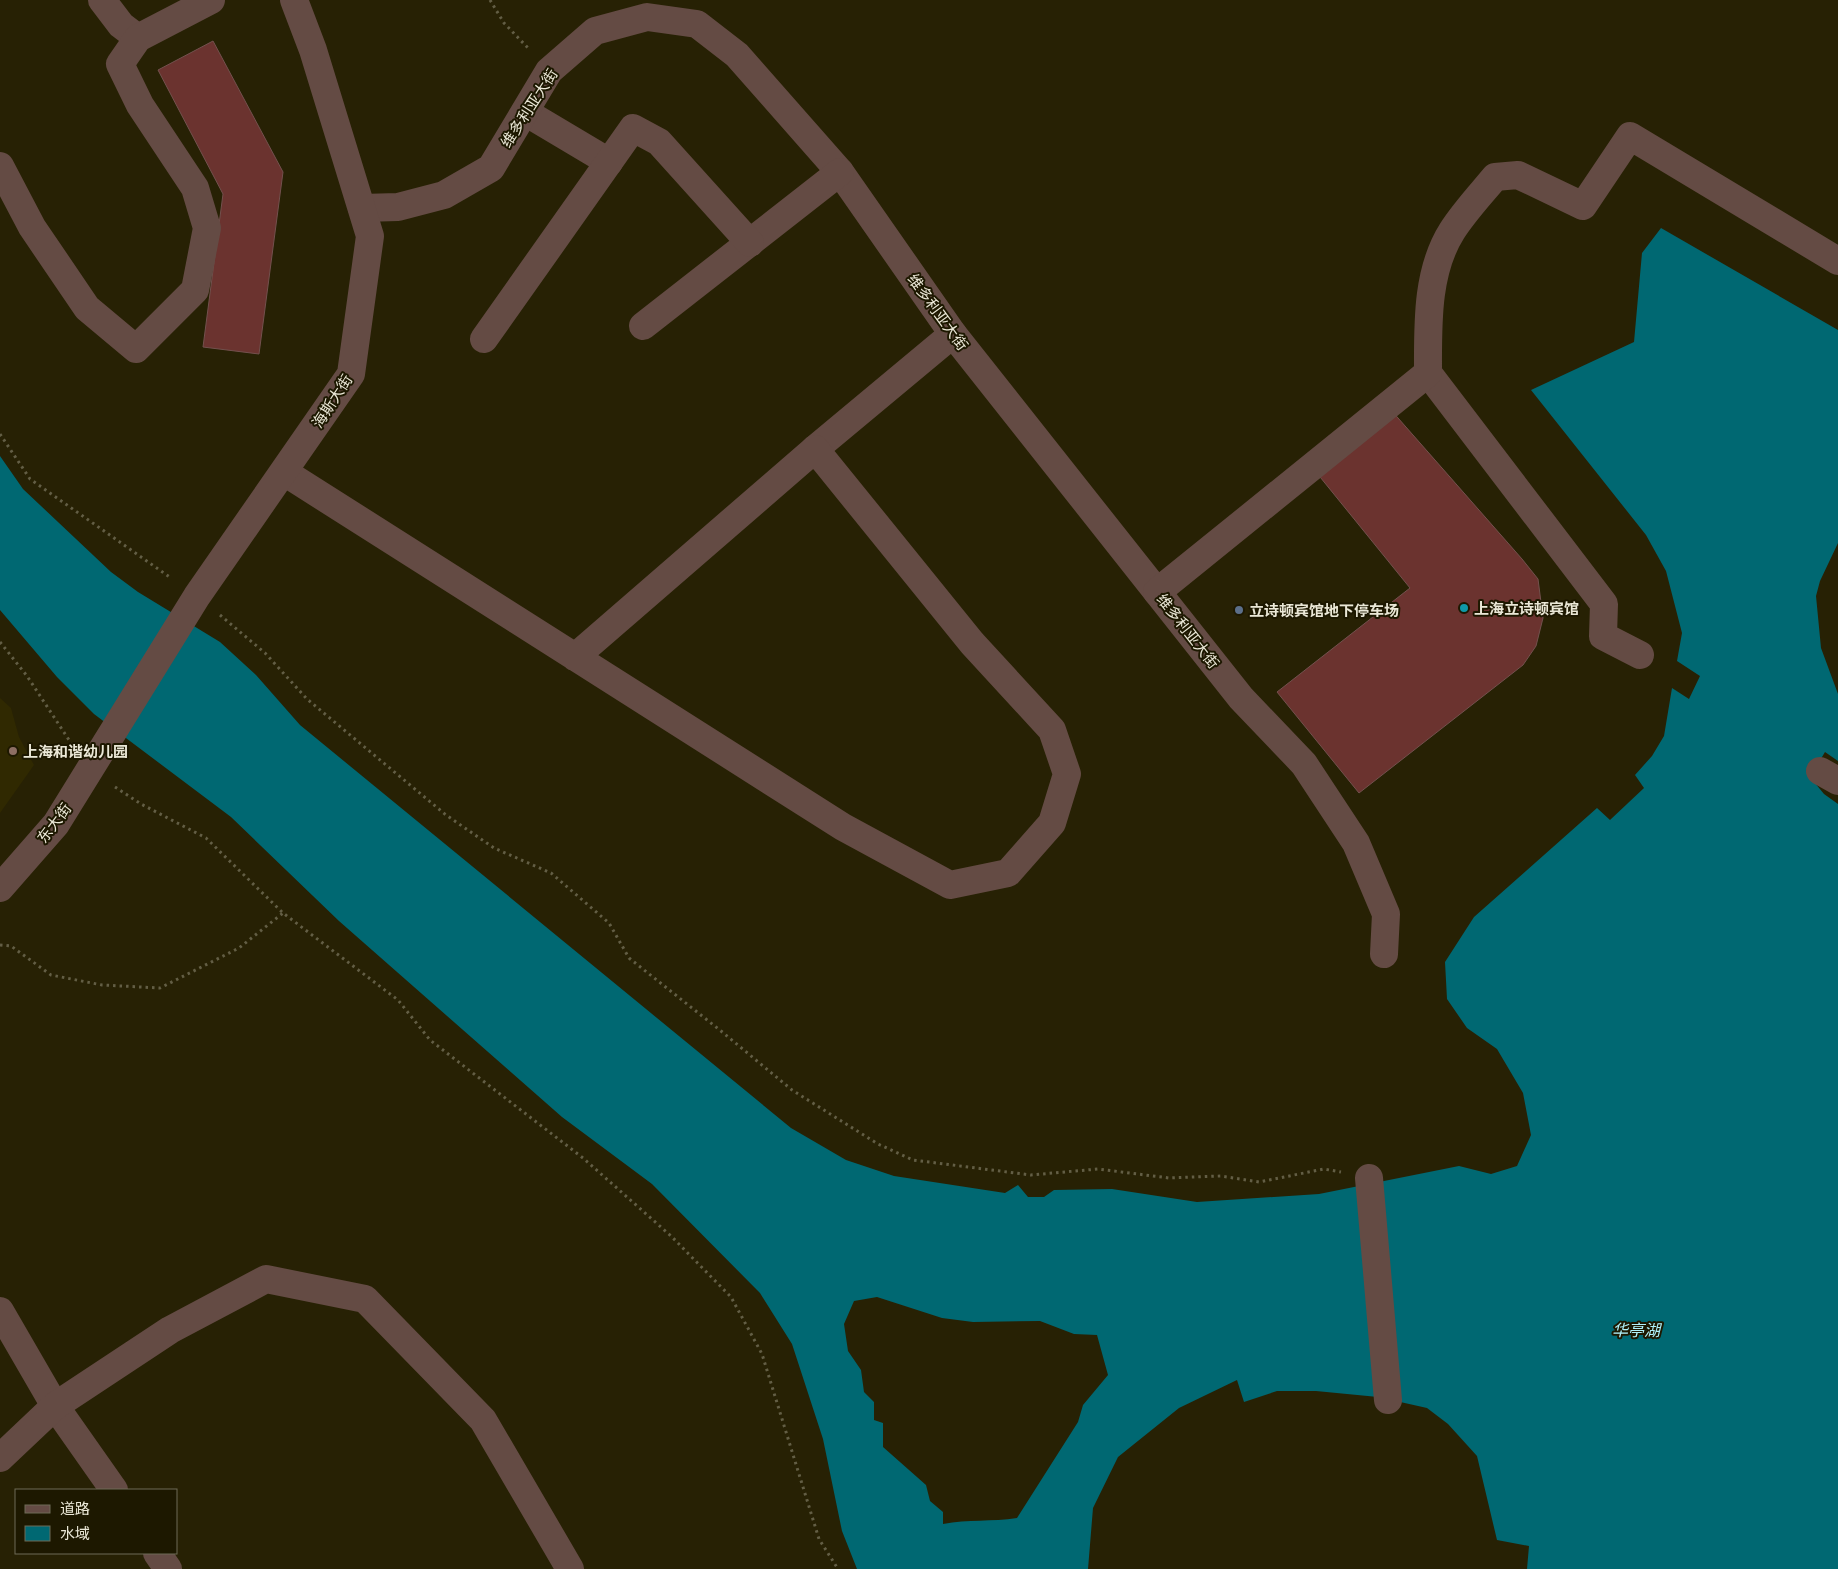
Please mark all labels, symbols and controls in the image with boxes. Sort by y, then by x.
street label: 维多利亚大街 [497,65,561,151]
street label: 维多利亚大街 [904,270,972,354]
street label: 海斯大街 [308,371,356,431]
street label: 维多利亚大街 [1153,590,1223,672]
place label: 上海立诗顿宾馆 [1474,599,1579,618]
place label: 立诗顿宾馆地下停车场 [1249,601,1399,620]
marker: 上海立诗顿宾馆 [1458,602,1470,614]
marker: 立诗顿宾馆地下停车场 [1233,604,1245,616]
place label: 上海和谐幼儿园 [23,742,128,761]
marker: 上海和谐幼儿园 [7,745,19,757]
street label: 东大街 [33,799,75,847]
water label: 华亭湖 [1612,1320,1663,1341]
legend [15,1489,178,1554]
text: 道路 [60,1499,90,1518]
text: 水域 [60,1524,90,1543]

